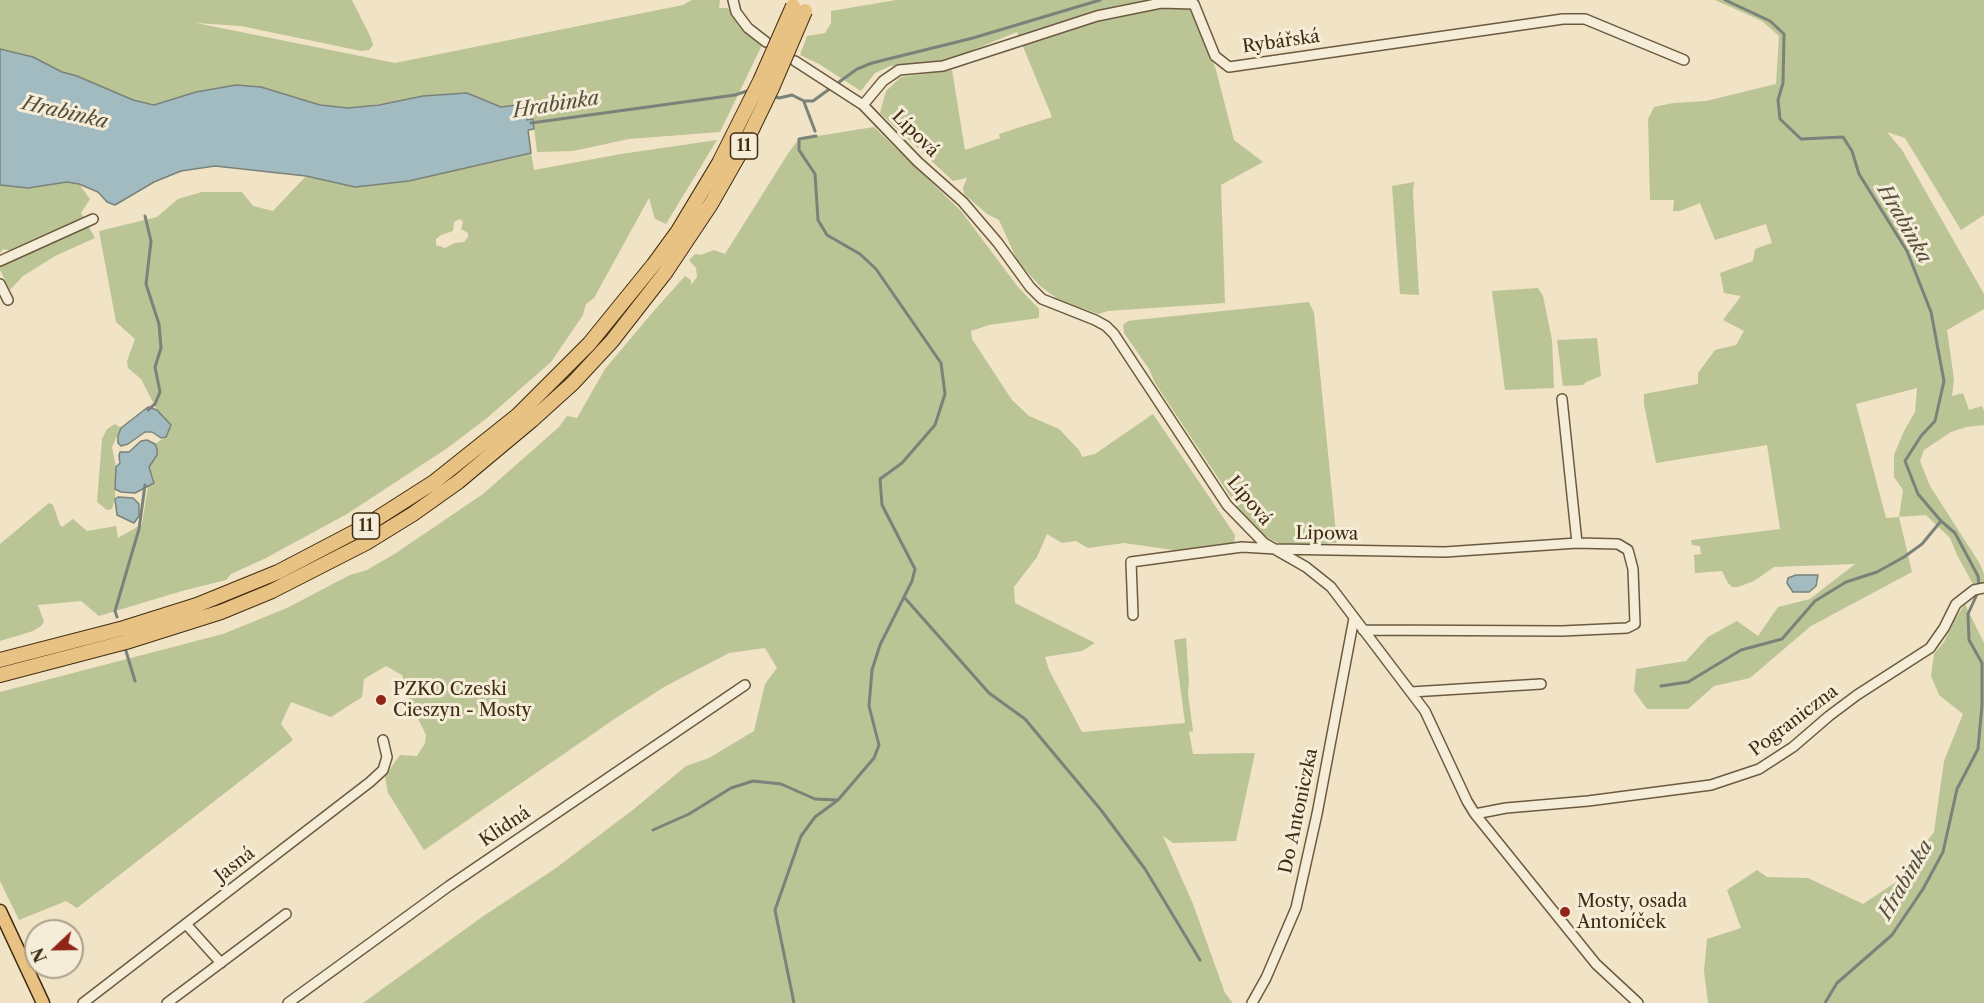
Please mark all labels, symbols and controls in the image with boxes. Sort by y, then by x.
street label: Rybářská [1241,26,1321,58]
water label: Hrabinka [511,86,601,124]
water label: Hrabinka [20,91,110,135]
street label: Lípová [887,106,943,162]
road number: 11 [730,133,758,159]
water label: Hrabinka [1872,180,1936,268]
street label: Lípová [1222,472,1276,530]
road number: 11 [352,513,380,539]
street label: Lipowa [1295,523,1359,545]
place label: PZKO Czeski Cieszyn - Mosty [393,679,532,722]
street label: Pograniczna [1745,681,1843,761]
marker: PZKO Czeski Cieszyn - Mosty [374,693,388,707]
street label: Do Antoniczka [1275,746,1323,876]
street label: Klidná [476,802,534,852]
water label: Hrabinka [1874,836,1938,924]
street label: Jasná [211,843,259,887]
place label: Mosty, osada Antoníček [1577,891,1687,934]
marker: Mosty, osada Antoníček [1558,905,1572,919]
north arrow [24,919,84,979]
text: N [27,945,51,965]

